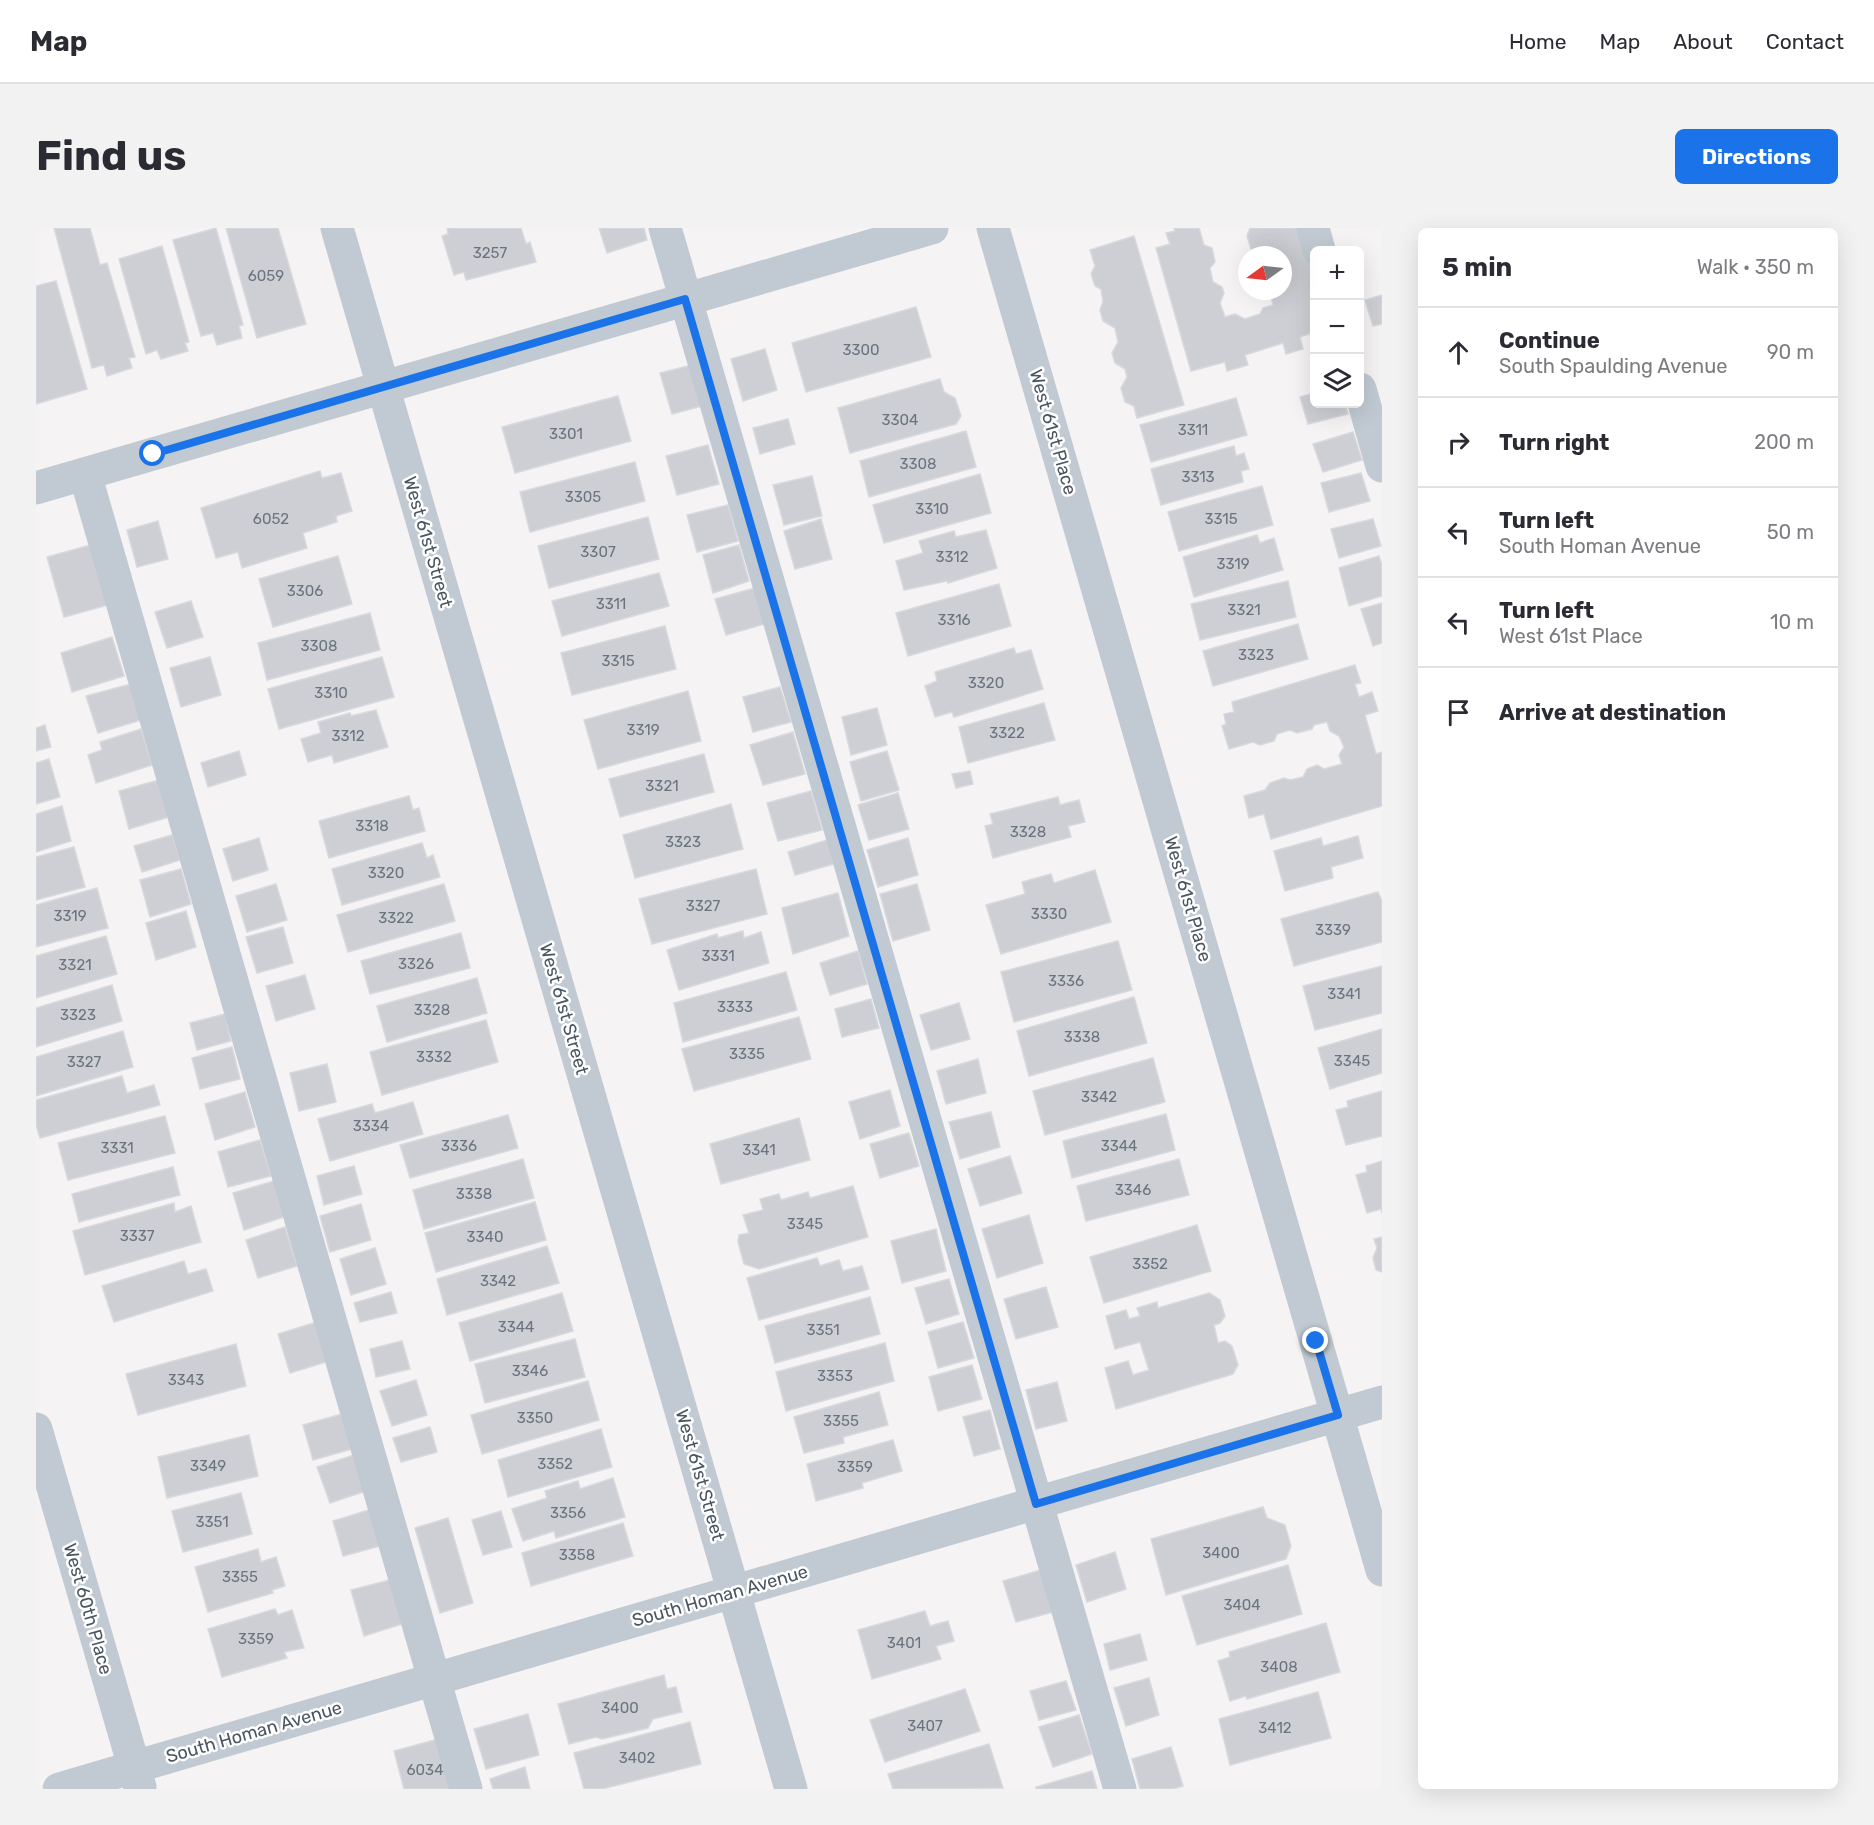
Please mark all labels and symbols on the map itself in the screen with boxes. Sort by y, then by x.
house number: 3257 [473,244,508,262]
north arrow [1238,246,1292,300]
house number: 6059 [248,267,284,285]
house number: 3300 [842,341,880,359]
street label: West 61st Place [1025,367,1081,497]
house number: 3304 [882,411,918,429]
house number: 3311 [1178,421,1208,439]
house number: 3301 [549,425,583,443]
route start [139,440,165,466]
house number: 3308 [899,455,937,473]
house number: 3313 [1181,468,1215,486]
street label: West 61st Street [399,474,457,610]
house number: 3305 [565,488,601,506]
house number: 3310 [915,500,949,518]
house number: 6052 [253,510,289,528]
house number: 3315 [1204,510,1238,528]
house number: 3307 [580,543,616,561]
house number: 3312 [936,548,969,566]
house number: 3319 [1216,555,1250,573]
house number: 3306 [287,582,323,600]
house number: 3311 [596,595,626,613]
house number: 3321 [1227,601,1261,619]
house number: 3316 [937,611,971,629]
house number: 3308 [300,637,338,655]
house number: 3323 [1238,646,1274,664]
house number: 3315 [601,652,635,670]
house number: 3320 [968,674,1004,692]
house number: 3310 [314,684,348,702]
house number: 3319 [626,721,660,739]
house number: 3322 [989,724,1025,742]
house number: 3312 [332,727,365,745]
house number: 3321 [645,777,679,795]
house number: 3318 [355,817,389,835]
house number: 3328 [1010,823,1046,841]
house number: 3323 [665,833,701,851]
street label: West 61st Place [1160,834,1216,964]
house number: 3320 [368,864,404,882]
house number: 3327 [686,897,721,915]
house number: 3330 [1031,905,1067,923]
house number: 3319 [53,907,87,925]
house number: 3322 [378,909,414,927]
house number: 3339 [1315,921,1351,939]
street label: West 61st Street [535,941,593,1077]
house number: 3331 [701,947,735,965]
house number: 3326 [398,955,434,973]
house number: 3321 [58,956,92,974]
house number: 3336 [1048,972,1084,990]
house number: 3341 [1327,985,1361,1003]
house number: 3333 [717,998,753,1016]
house number: 3328 [414,1001,450,1019]
house number: 3323 [60,1006,96,1024]
house number: 3338 [1064,1028,1100,1046]
house number: 3335 [729,1045,765,1063]
house number: 3332 [416,1048,452,1066]
house number: 3345 [1334,1052,1370,1070]
house number: 3327 [67,1053,102,1071]
house number: 3342 [1081,1088,1117,1106]
house number: 3334 [353,1117,389,1135]
house number: 3336 [441,1137,477,1155]
house number: 3344 [1101,1137,1137,1155]
house number: 3331 [100,1139,134,1157]
house number: 3341 [742,1141,776,1159]
house number: 3346 [1115,1181,1151,1199]
house number: 3338 [456,1185,492,1203]
house number: 3345 [787,1215,823,1233]
house number: 3337 [120,1227,155,1245]
house number: 3340 [467,1228,503,1246]
house number: 3352 [1132,1255,1168,1273]
house number: 3342 [480,1272,516,1290]
house number: 3344 [498,1318,534,1336]
house number: 3351 [806,1321,840,1339]
route end [1302,1327,1328,1353]
house number: 3346 [512,1362,548,1380]
house number: 3353 [817,1367,853,1385]
house number: 3343 [168,1371,204,1389]
street label: West 61st Street [671,1407,729,1543]
house number: 3350 [517,1409,553,1427]
house number: 3355 [823,1412,859,1430]
house number: 3352 [537,1455,573,1473]
house number: 3349 [190,1457,226,1475]
house number: 3359 [837,1458,873,1476]
house number: 3356 [550,1504,586,1522]
house number: 3351 [195,1513,229,1531]
street label: West 60th Place [59,1541,117,1677]
house number: 3400 [1202,1544,1240,1562]
house number: 3358 [559,1546,595,1564]
street label: South Homan Avenue [630,1560,810,1632]
house number: 3355 [222,1568,258,1586]
house number: 3404 [1223,1596,1261,1614]
house number: 3359 [238,1630,274,1648]
house number: 3401 [887,1634,921,1652]
house number: 3408 [1260,1658,1298,1676]
street label: South Homan Avenue [164,1696,344,1768]
house number: 3400 [601,1699,639,1717]
house number: 3407 [907,1717,943,1735]
house number: 3412 [1258,1719,1292,1737]
house number: 3402 [619,1749,656,1767]
house number: 6034 [407,1761,443,1779]

